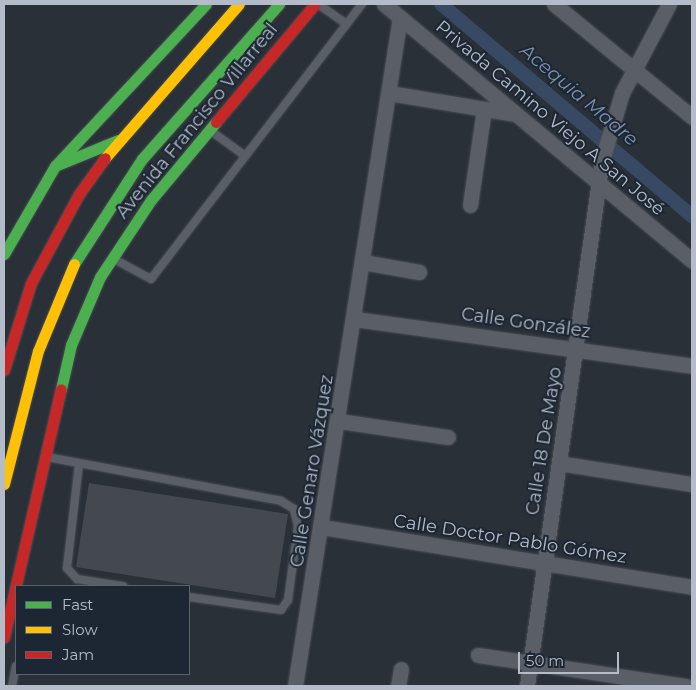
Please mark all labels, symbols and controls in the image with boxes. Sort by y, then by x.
street label: Privada Camino Viejo A San José [431,16,669,220]
street label: Avenida Francisco Villarreal [112,19,282,223]
water label: Acequia Madre [515,39,643,151]
street label: Calle González [460,303,592,343]
street label: Calle 18 De Mayo [522,365,566,517]
street label: Calle Genaro Vázquez [286,373,338,569]
street label: Calle Doctor Pablo Gómez [392,510,628,568]
legend [15,585,190,675]
text: Fast [62,595,93,614]
text: Slow [62,620,98,639]
scale bar [521,642,622,674]
text: Jam [62,645,94,664]
text: 50 m [526,651,564,670]

